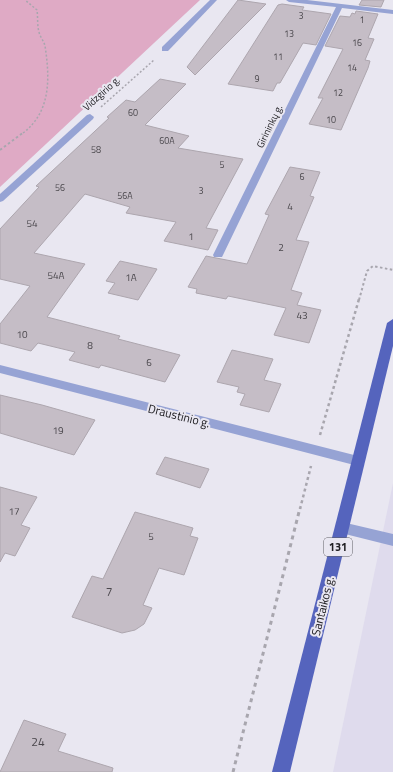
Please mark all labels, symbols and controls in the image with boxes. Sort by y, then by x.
house number: 3 [298,9,304,22]
house number: 1 [359,13,365,26]
house number: 13 [284,27,294,40]
house number: 16 [352,36,362,49]
house number: 11 [273,50,283,63]
house number: 14 [347,61,357,74]
house number: 9 [254,72,260,85]
street label: Vidzgirio g. [79,73,123,114]
house number: 12 [333,86,343,99]
street label: Girininkų g. [253,102,286,150]
house number: 60 [128,106,138,119]
house number: 10 [326,113,336,126]
house number: 60A [159,134,175,147]
house number: 58 [91,143,101,156]
house number: 5 [219,158,225,171]
house number: 6 [299,170,305,183]
house number: 56 [55,181,65,194]
house number: 3 [198,184,204,197]
house number: 56A [117,189,133,202]
house number: 4 [287,199,293,214]
house number: 54 [26,216,38,231]
house number: 1 [188,229,194,244]
house number: 2 [278,240,284,255]
house number: 54A [47,268,65,283]
house number: 1A [125,270,137,285]
house number: 43 [296,308,308,323]
house number: 10 [16,327,28,342]
house number: 8 [87,338,93,353]
house number: 6 [146,355,152,370]
street label: Draustinio g. [146,399,212,432]
house number: 19 [52,423,64,438]
house number: 17 [8,504,20,519]
house number: 5 [148,529,154,544]
road number: 131 [324,538,352,556]
street label: Santaikos g. [306,574,339,638]
house number: 7 [106,582,112,601]
house number: 24 [31,732,45,751]

